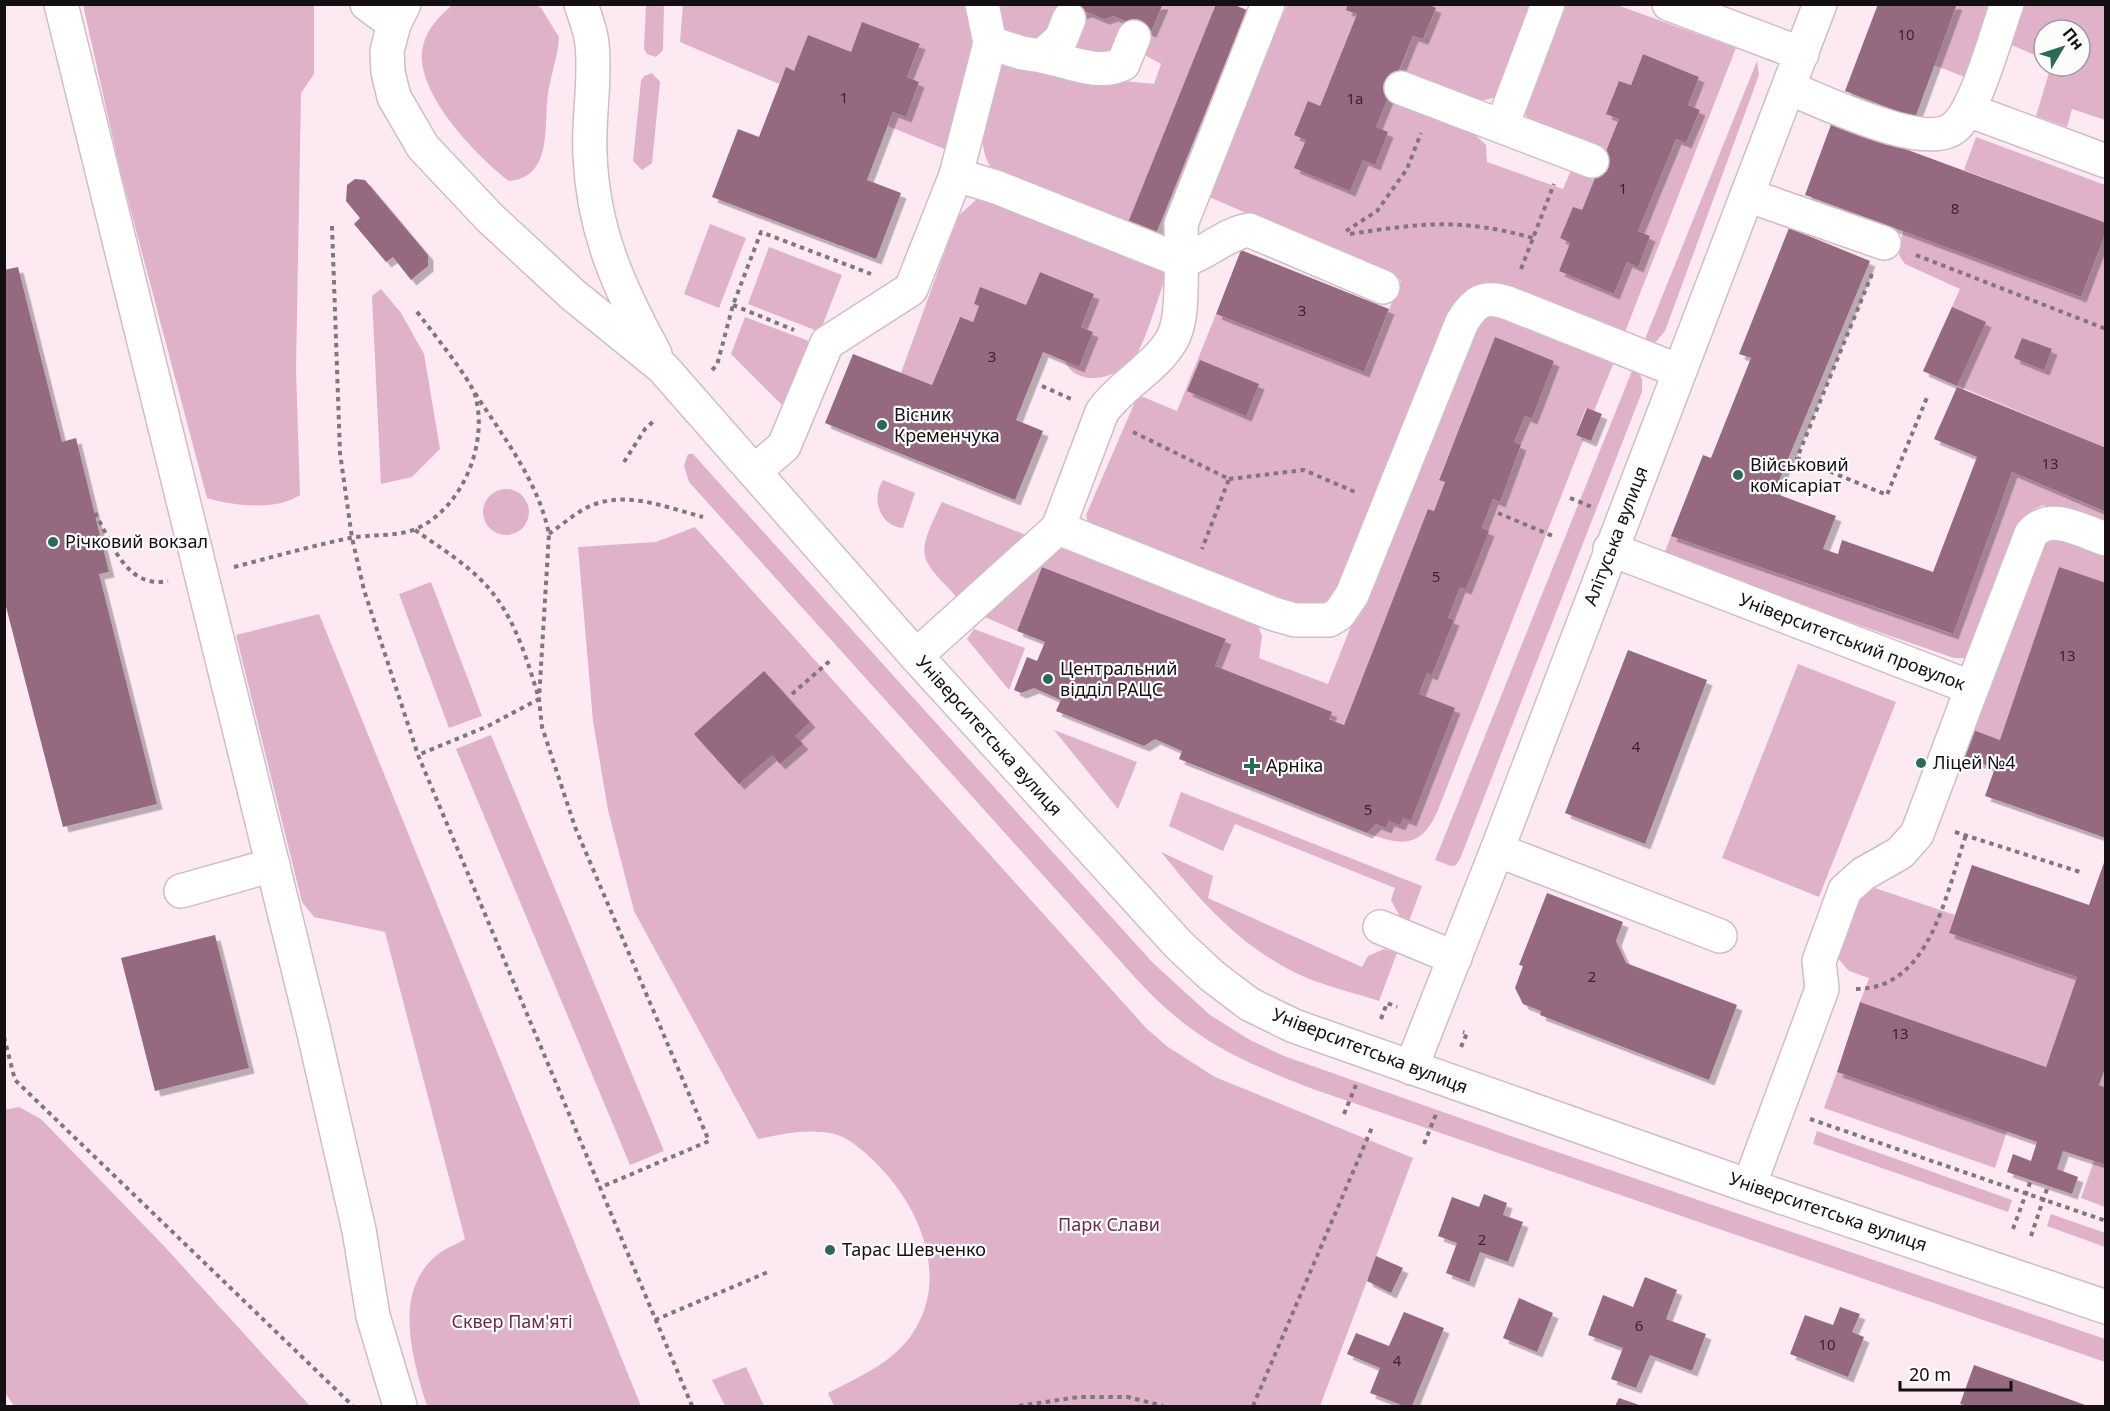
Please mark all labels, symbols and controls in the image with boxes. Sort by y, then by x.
north arrow [2032,18,2092,78]
text: Пн [2058,23,2089,54]
house number: 10 [1897,24,1915,44]
house number: 1 [840,87,848,107]
house number: 1а [1347,88,1363,108]
house number: 1 [1619,178,1627,198]
house number: 8 [1951,198,1959,218]
house number: 3 [1298,300,1306,320]
house number: 3 [988,346,996,366]
place label: Вісник Кременчука [894,402,1000,447]
marker: Вісник Кременчука [875,418,889,432]
place label: Військовий комісаріат [1750,452,1849,497]
house number: 13 [2041,453,2059,473]
street label: Алітуська вулиця [1577,462,1653,609]
marker: Військовий комісаріат [1731,468,1745,482]
place label: Річковий вокзал [65,529,208,553]
marker: Річковий вокзал [46,535,60,549]
house number: 5 [1432,566,1440,586]
street label: Університетський провулок [1736,587,1969,696]
house number: 13 [2058,645,2076,665]
street label: Університетська вулиця [911,650,1068,821]
place label: Центральний відділ РАЦС [1060,656,1177,701]
marker: Центральний відділ РАЦС [1041,672,1055,686]
house number: 4 [1632,736,1641,756]
place label: Ліцей №4 [1933,750,2016,774]
place label: Арніка [1266,753,1323,777]
marker: Ліцей №4 [1914,756,1928,770]
marker: Арніка [1243,757,1261,775]
house number: 5 [1364,799,1372,819]
house number: 2 [1588,966,1596,986]
street label: Університетська вулиця [1269,1002,1472,1098]
house number: 13 [1891,1023,1909,1043]
street label: Університетська вулиця [1726,1166,1930,1256]
park label: Парк Слави [1058,1212,1160,1236]
house number: 2 [1478,1229,1486,1249]
place label: Тарас Шевченко [842,1237,986,1261]
marker: Тарас Шевченко [823,1243,837,1257]
park label: Сквер Пам'яті [451,1309,573,1333]
house number: 6 [1635,1315,1643,1335]
house number: 10 [1818,1334,1836,1354]
house number: 4 [1393,1350,1402,1370]
scale bar [1900,1354,2011,1392]
text: 20 m [1909,1362,1951,1386]

